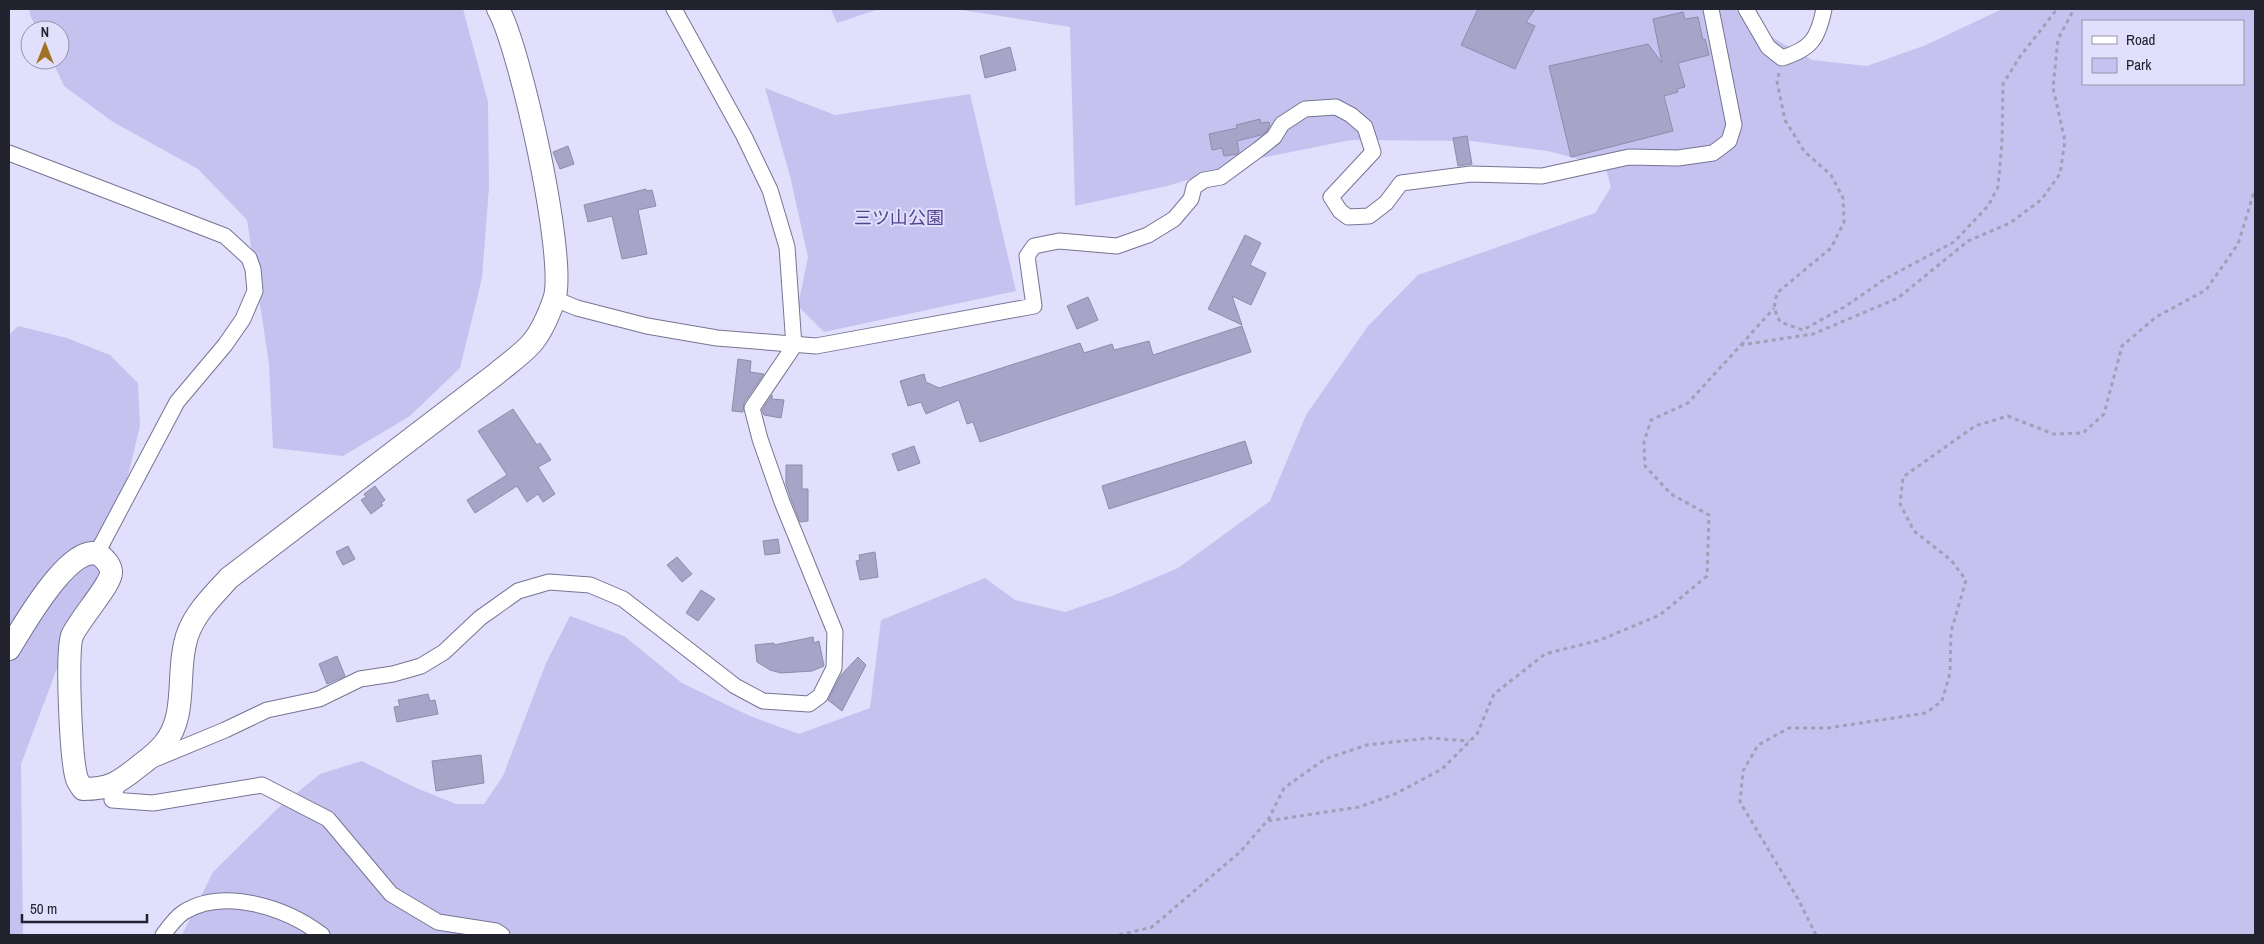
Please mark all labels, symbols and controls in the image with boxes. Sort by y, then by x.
north arrow [20,20,70,70]
legend [2082,20,2244,85]
text: N [41,23,49,41]
text: Road [2126,29,2155,50]
text: Park [2126,54,2152,75]
park label: 三ツ山公園 [854,205,944,230]
scale bar [22,892,148,924]
text: 50 m [30,898,57,919]

